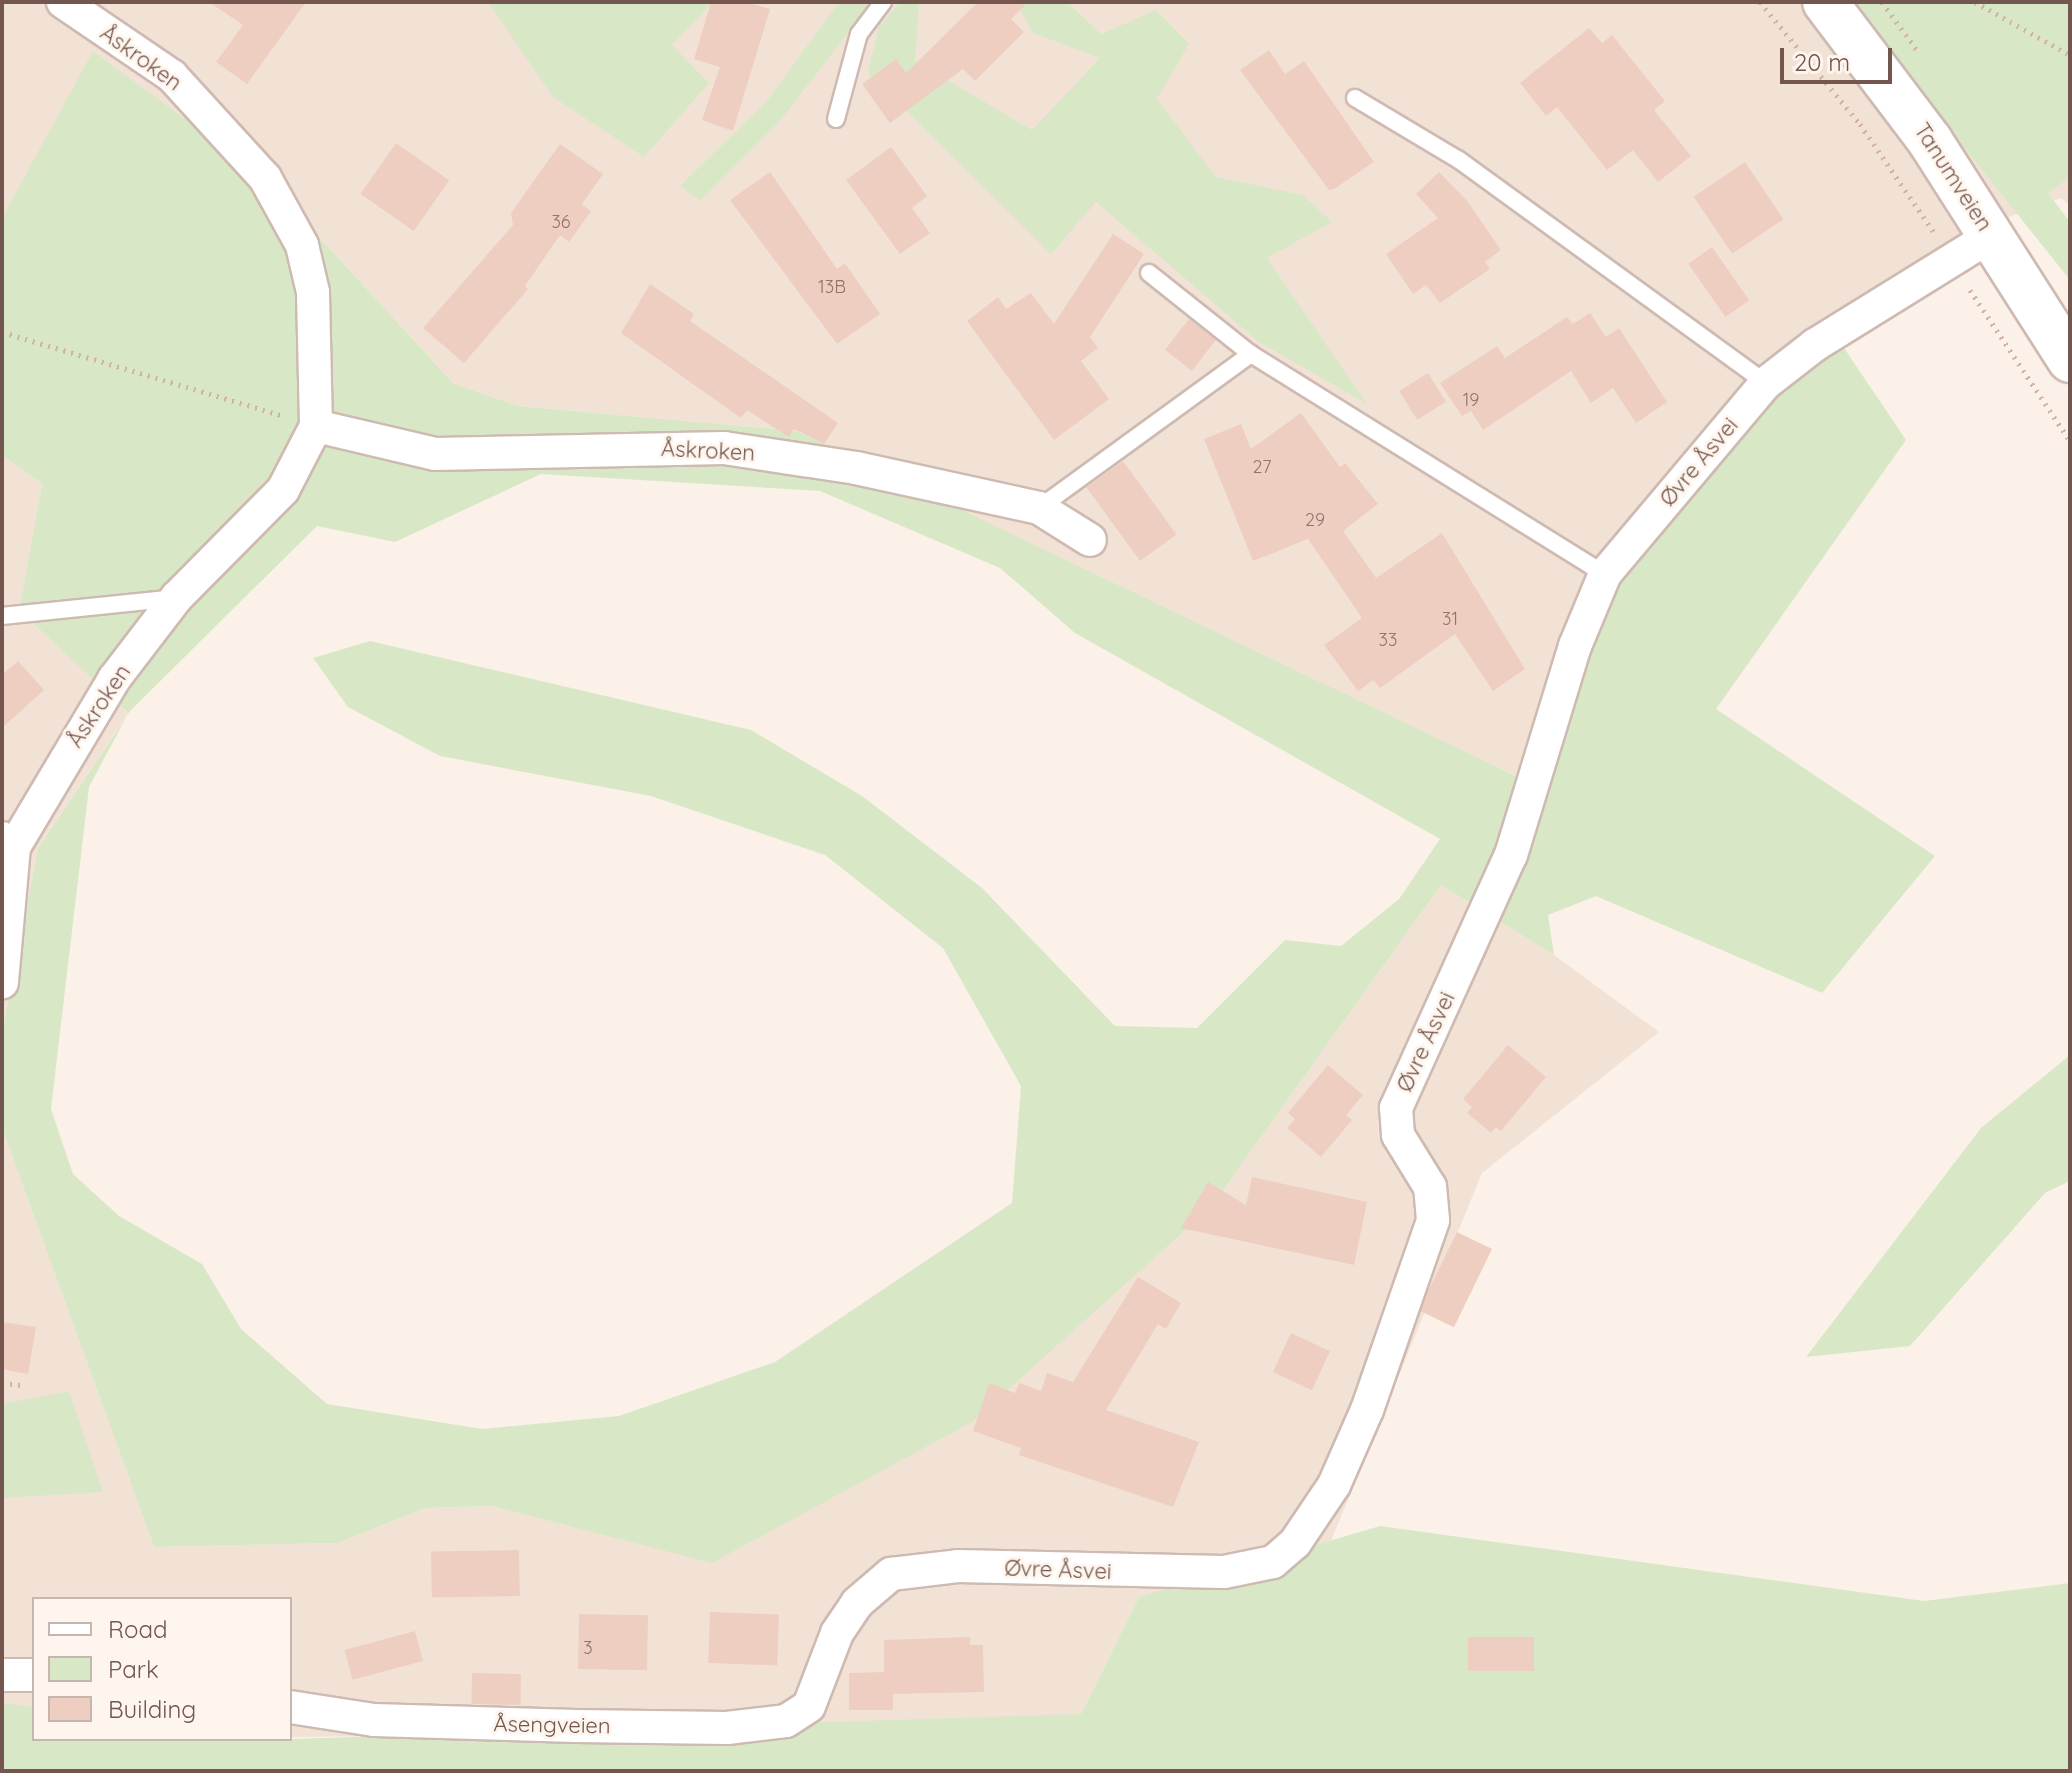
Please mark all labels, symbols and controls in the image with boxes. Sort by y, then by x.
street label: Åskroken [95,20,187,96]
scale bar [1784,32,1896,82]
text: 20 m [1794,47,1850,77]
street label: Tanumveien [1908,118,1998,236]
house number: 36 [551,211,571,233]
house number: 13B [818,276,846,298]
house number: 19 [1463,389,1479,411]
street label: Øvre Åsvei [1654,412,1744,512]
street label: Åskroken [660,435,756,467]
house number: 27 [1253,456,1271,478]
house number: 29 [1305,509,1325,531]
house number: 31 [1442,608,1458,630]
house number: 33 [1379,629,1397,651]
street label: Åskroken [62,660,136,752]
street label: Øvre Åsvei [1391,988,1461,1096]
street label: Øvre Åsvei [1004,1555,1112,1585]
legend [32,1597,292,1741]
text: Road [108,1614,168,1644]
house number: 3 [583,1637,593,1659]
text: Park [108,1654,159,1684]
text: Building [108,1694,196,1724]
street label: Åsengveien [493,1711,611,1739]

